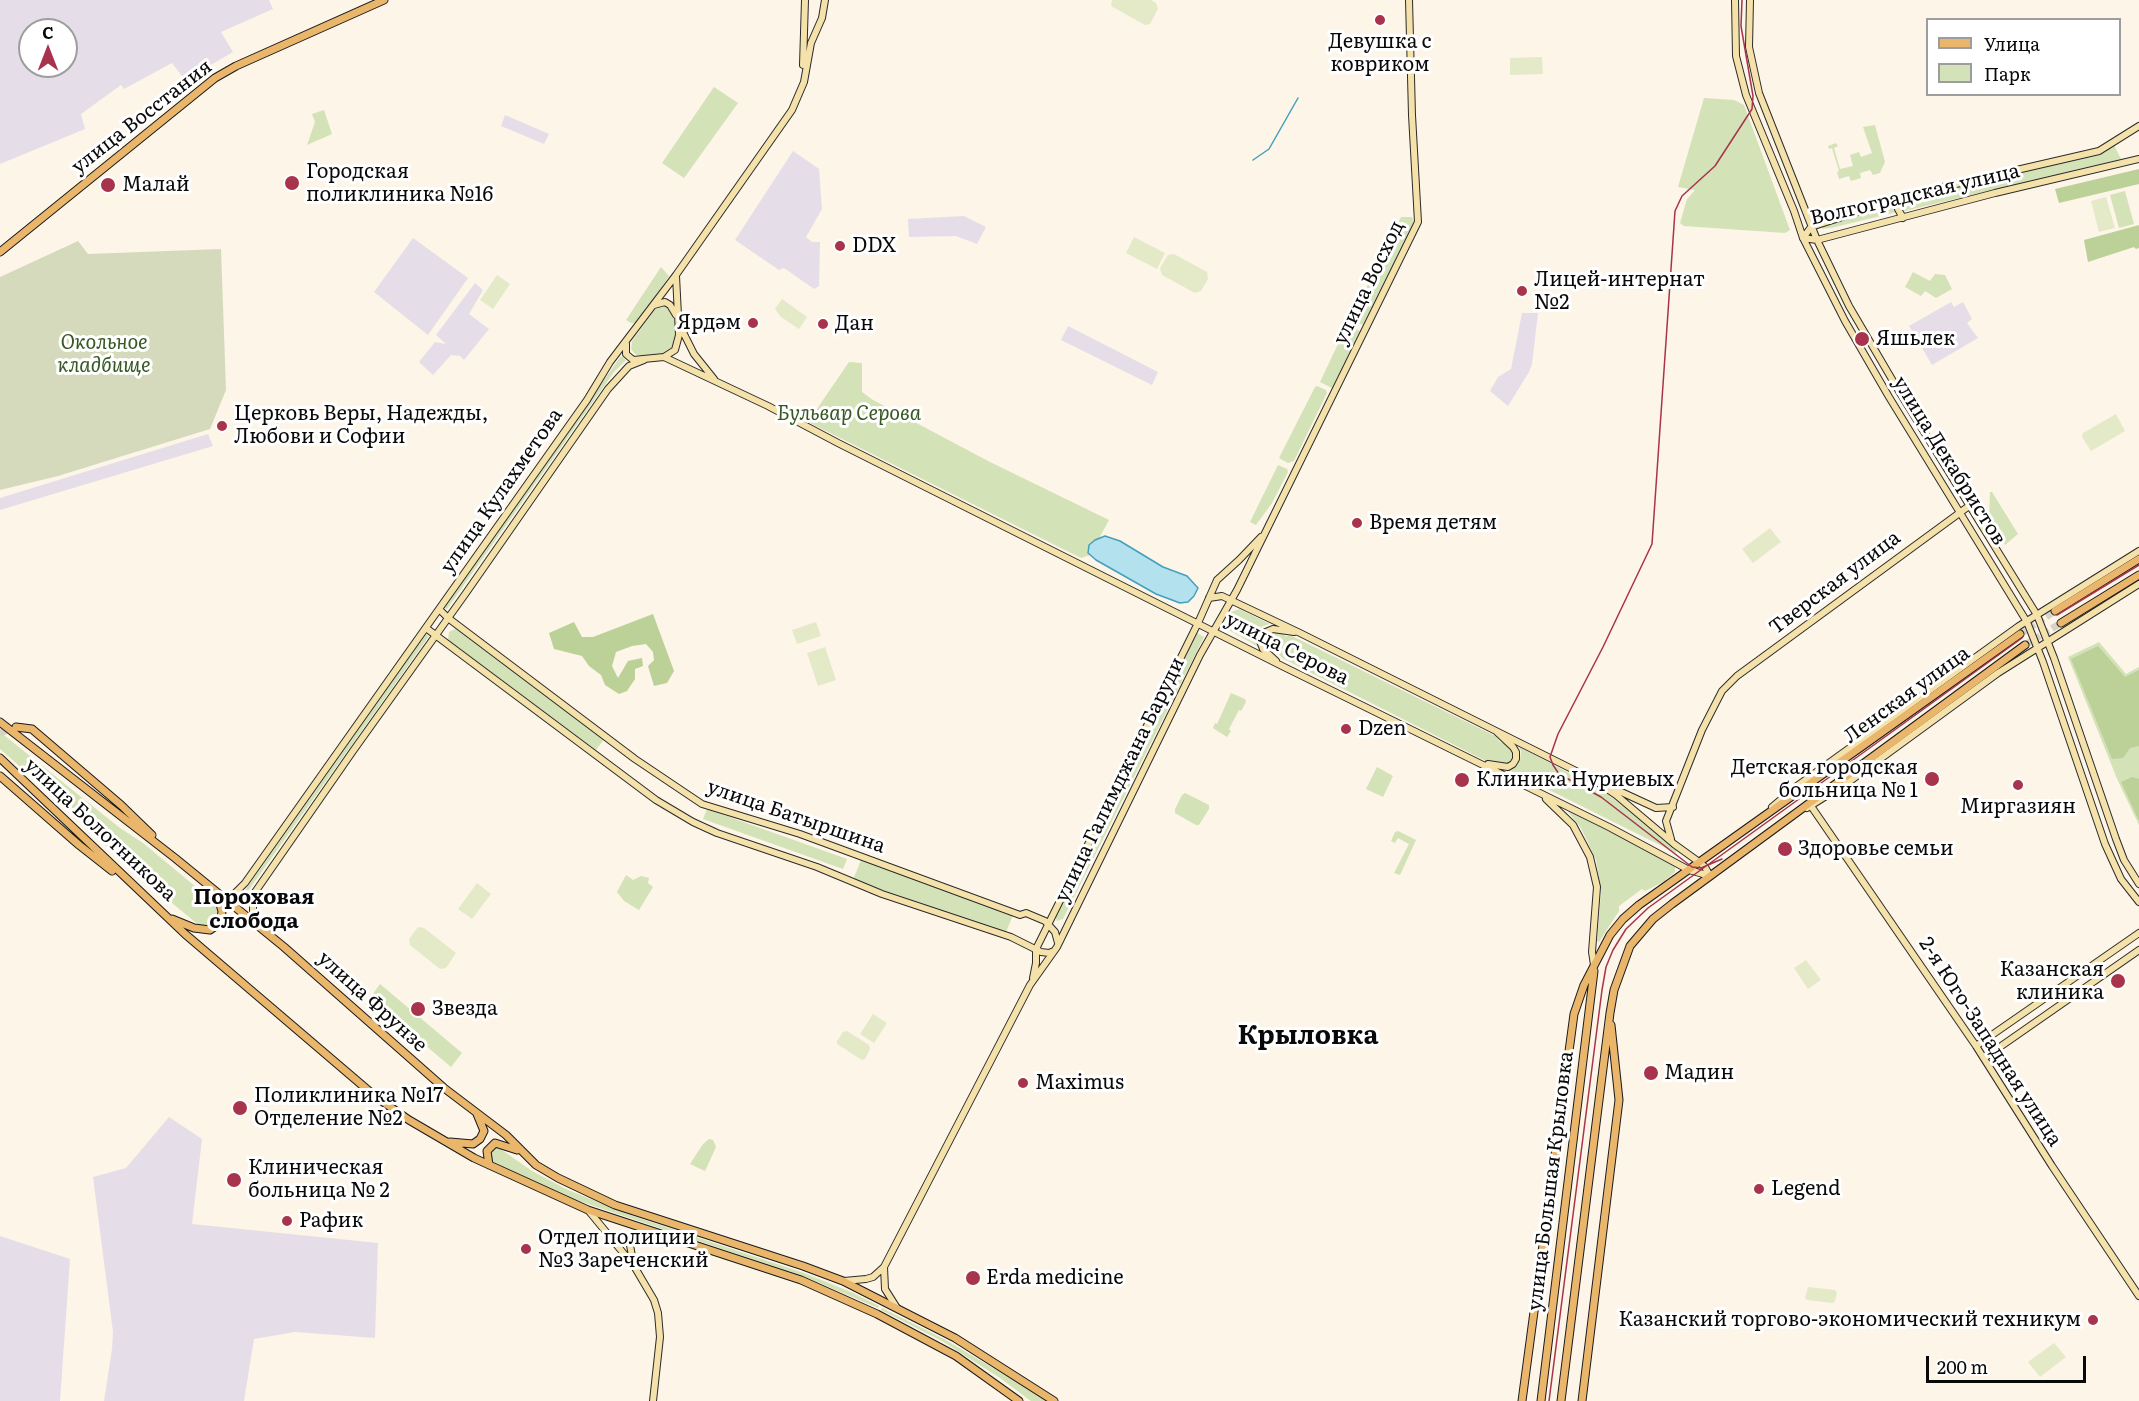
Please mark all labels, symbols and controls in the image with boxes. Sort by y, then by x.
marker: Девушка с ковриком [1373,13,1387,27]
north arrow [18,18,78,78]
legend [1926,18,2121,96]
text: С [42,20,54,44]
place label: Девушка с ковриком [1329,30,1431,77]
text: Улица [1984,30,2040,57]
street label: улица Восстания [67,55,217,179]
text: Парк [1984,60,2031,87]
street label: Волгоградская улица [1808,159,2022,231]
place label: Городская поликлиника №16 [306,160,493,207]
place label: Малай [122,173,190,197]
marker: Городская поликлиника №16 [283,174,301,192]
marker: Малай [99,176,117,194]
street label: улица Восход [1329,217,1409,349]
place label: DDX [852,234,896,258]
marker: DDX [833,239,847,253]
place label: Лицей-интернат №2 [1534,268,1705,315]
marker: Лицей-интернат №2 [1515,284,1529,298]
place label: Ярдәм [677,311,741,335]
place label: Дан [835,312,874,336]
marker: Ярдәм [746,316,760,330]
marker: Дан [816,317,830,331]
place label: Яшьлек [1876,327,1955,351]
marker: Яшьлек [1853,330,1871,348]
park label: Окольное кладбище [58,331,150,378]
street label: улица Декабристов [1887,372,2011,550]
place label: Церковь Веры, Надежды, Любови и Софии [234,402,488,449]
park label: Бульвар Серова [777,402,921,426]
street label: улица Кулахметова [436,404,568,578]
marker: Церковь Веры, Надежды, Любови и Софии [215,419,229,433]
place label: Время детям [1369,511,1497,535]
marker: Время детям [1350,516,1364,530]
street label: Тверская улица [1765,526,1905,640]
street label: улица Серова [1221,608,1353,690]
street label: Ленская улица [1840,641,1974,749]
street label: улица Галимджана Баруди [1050,654,1190,906]
place label: Dzen [1358,717,1406,741]
marker: Dzen [1339,722,1353,736]
street label: улица Болотникова [19,753,181,907]
place label: Детская городская больница № 1 [1731,756,1918,803]
place label: Клиника Нуриевых [1476,768,1674,792]
marker: Детская городская больница № 1 [1923,770,1941,788]
marker: Клиника Нуриевых [1453,771,1471,789]
street label: улица Батыршина [704,775,888,859]
marker: Миргазиян [2011,778,2025,792]
place label: Миргазиян [1960,795,2076,819]
place label: Здоровье семьи [1798,837,1954,861]
marker: Здоровье семьи [1776,840,1794,858]
district label: Пороховая слобода [194,885,314,935]
street label: 2-я Юго-Западная улица [1913,933,2067,1151]
street label: улица Фрунзе [312,947,432,1057]
place label: Казанская клиника [2000,958,2104,1005]
marker: Казанская клиника [2109,972,2127,990]
place label: Звезда [432,997,498,1021]
marker: Звезда [409,1000,427,1018]
district label: Крыловка [1237,1020,1379,1052]
street label: улица Большая Крыловка [1523,1050,1579,1312]
place label: Мадин [1664,1061,1734,1085]
marker: Мадин [1642,1064,1660,1082]
place label: Maximus [1035,1071,1124,1095]
marker: Maximus [1016,1076,1030,1090]
place label: Поликлиника №17 Отделение №2 [254,1084,443,1131]
marker: Поликлиника №17 Отделение №2 [231,1099,249,1117]
place label: Клиническая больница № 2 [248,1156,390,1203]
marker: Клиническая больница № 2 [225,1171,243,1189]
place label: Legend [1771,1177,1840,1201]
marker: Legend [1752,1182,1766,1196]
place label: Рафик [299,1209,363,1233]
marker: Рафик [280,1214,294,1228]
place label: Отдел полиции №3 Зареченский [538,1226,709,1273]
marker: Отдел полиции №3 Зареченский [519,1242,533,1256]
place label: Erda medicine [986,1266,1124,1290]
marker: Erda medicine [964,1269,982,1287]
place label: Казанский торгово-экономический техникум [1618,1308,2081,1332]
marker: Казанский торгово-экономический техникум [2086,1313,2100,1327]
scale bar [1929,1344,2090,1382]
text: 200 m [1937,1353,1988,1380]

